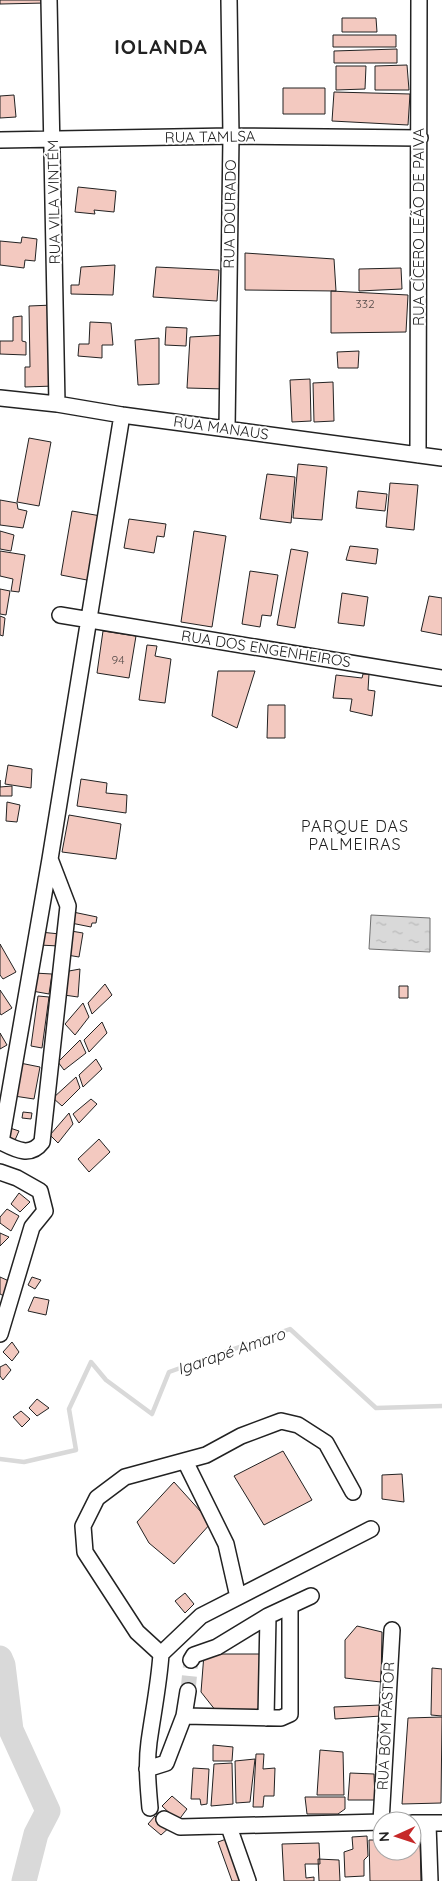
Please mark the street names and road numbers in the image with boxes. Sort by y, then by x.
street label: RUA TAMLSA [164,126,256,147]
street label: RUA CÍCERO LEÃO DE PAIVA [409,128,428,326]
street label: RUA VILA VINTÉM [43,140,64,264]
street label: RUA DOURADO [219,159,240,269]
street label: RUA MANAUS [172,411,270,444]
street label: RUA DOS ENGENHEIROS [180,626,352,671]
street label: RUA BOM PASTOR [373,1661,398,1791]

